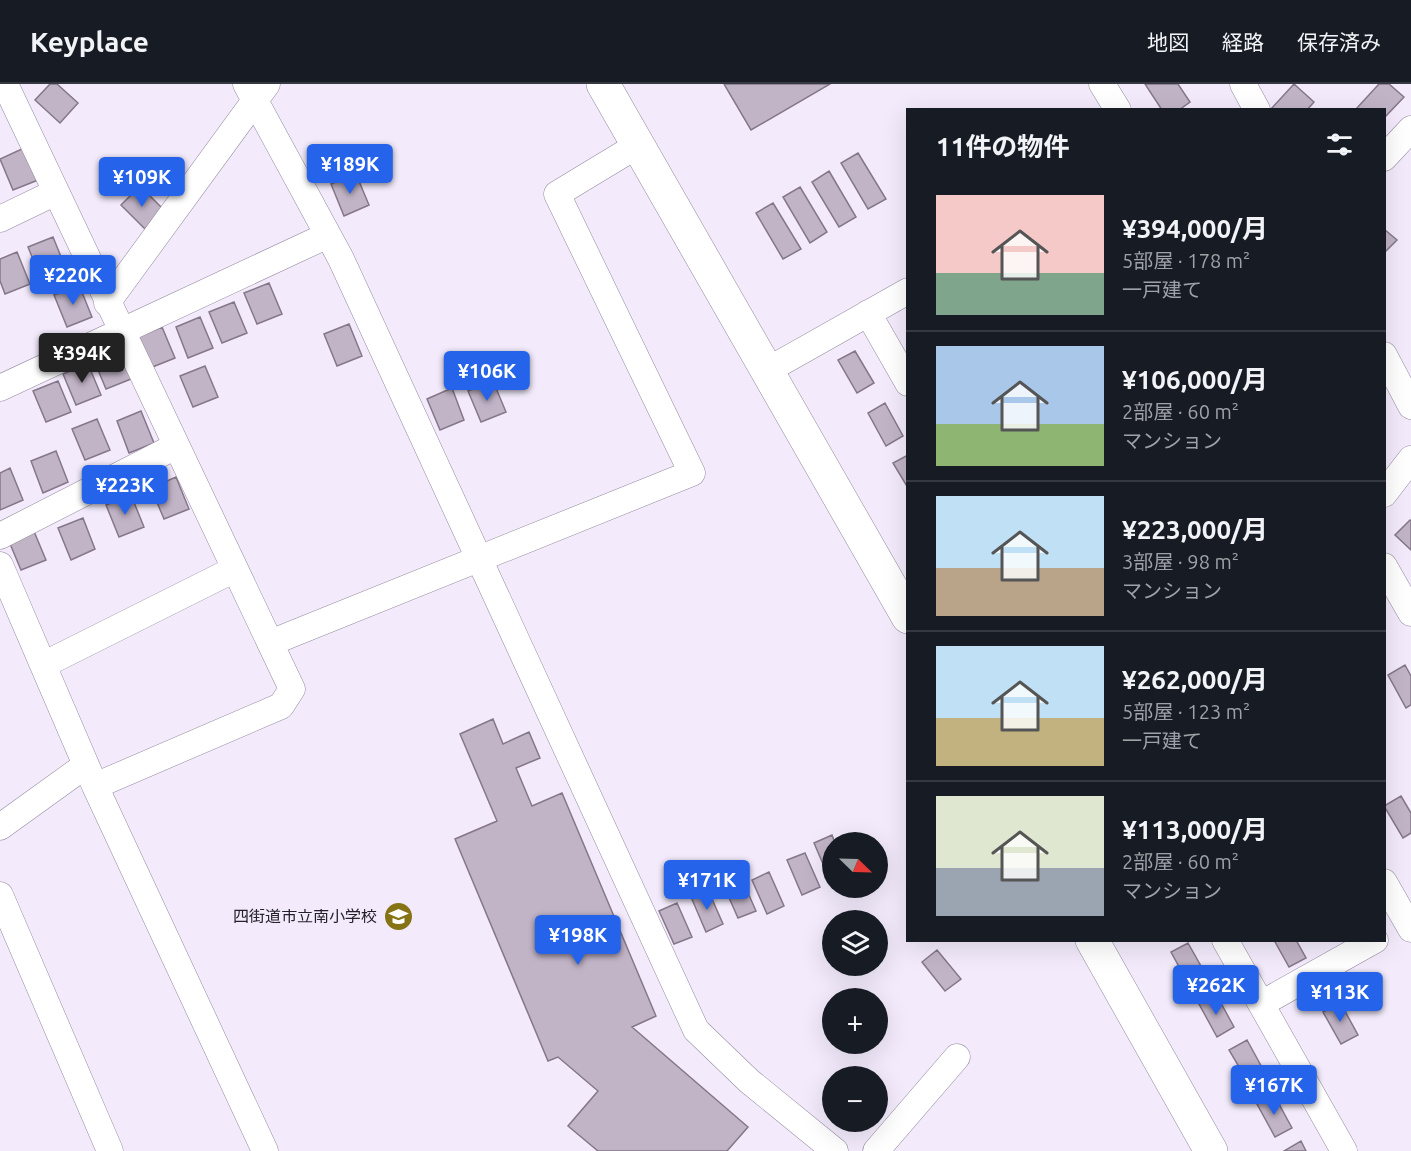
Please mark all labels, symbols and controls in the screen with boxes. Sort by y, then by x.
text: Keyplace [30,26,149,57]
text: 地図 [1147,30,1189,54]
text: 経路 [1222,30,1264,54]
text: 保存済み [1297,30,1381,54]
icon: filters [1323,128,1356,161]
text: 11件の物件 [936,132,1069,161]
pin: ¥189K [308,144,392,195]
text: ¥189K [321,152,379,175]
pin: ¥109K [100,157,184,208]
text: ¥109K [113,165,171,188]
text: ¥394,000/月 [1122,214,1268,243]
icon: home [984,219,1056,291]
text: 5部屋 · 178 m² [1122,249,1250,272]
pin: ¥220K [31,255,115,306]
text: ¥220K [44,263,102,286]
text: 一戸建て [1122,278,1202,301]
pin: ¥394K [40,333,124,384]
text: ¥394K [53,341,111,364]
pin: ¥106K [445,351,529,402]
text: ¥106K [458,359,516,382]
text: ¥106,000/月 [1122,365,1268,394]
icon: home [984,370,1056,442]
text: 2部屋 · 60 m² [1122,400,1239,423]
text: マンション [1122,429,1222,452]
pin: ¥223K [83,465,167,516]
text: ¥223K [96,473,154,496]
text: ¥223,000/月 [1122,515,1268,544]
icon: home [984,520,1056,592]
text: 3部屋 · 98 m² [1122,550,1239,573]
text: マンション [1122,579,1222,602]
text: ¥262,000/月 [1122,665,1268,694]
icon: home [984,670,1056,742]
text: 5部屋 · 123 m² [1122,700,1250,723]
text: 一戸建て [1122,729,1202,752]
text: ¥113,000/月 [1122,815,1268,844]
icon: home [984,820,1056,892]
north arrow [822,832,888,898]
map controls [822,832,888,1132]
text: 2部屋 · 60 m² [1122,850,1239,873]
pin: ¥171K [665,860,749,911]
text: ¥171K [678,868,736,891]
text: マンション [1122,879,1222,902]
school or university icon: 四街道市立南小学校 [382,900,414,932]
place label: 四街道市立南小学校 [233,907,377,925]
button: layers [822,910,888,976]
pin: ¥198K [536,915,620,966]
text: ¥198K [549,923,607,946]
pin: ¥262K [1174,965,1258,1016]
pin: ¥113K [1298,972,1382,1023]
text: ¥262K [1187,973,1245,996]
text: ¥113K [1311,980,1369,1003]
button: + [822,988,888,1054]
pin: ¥167K [1232,1065,1316,1116]
button: − [822,1066,888,1132]
text: ¥167K [1245,1073,1303,1096]

